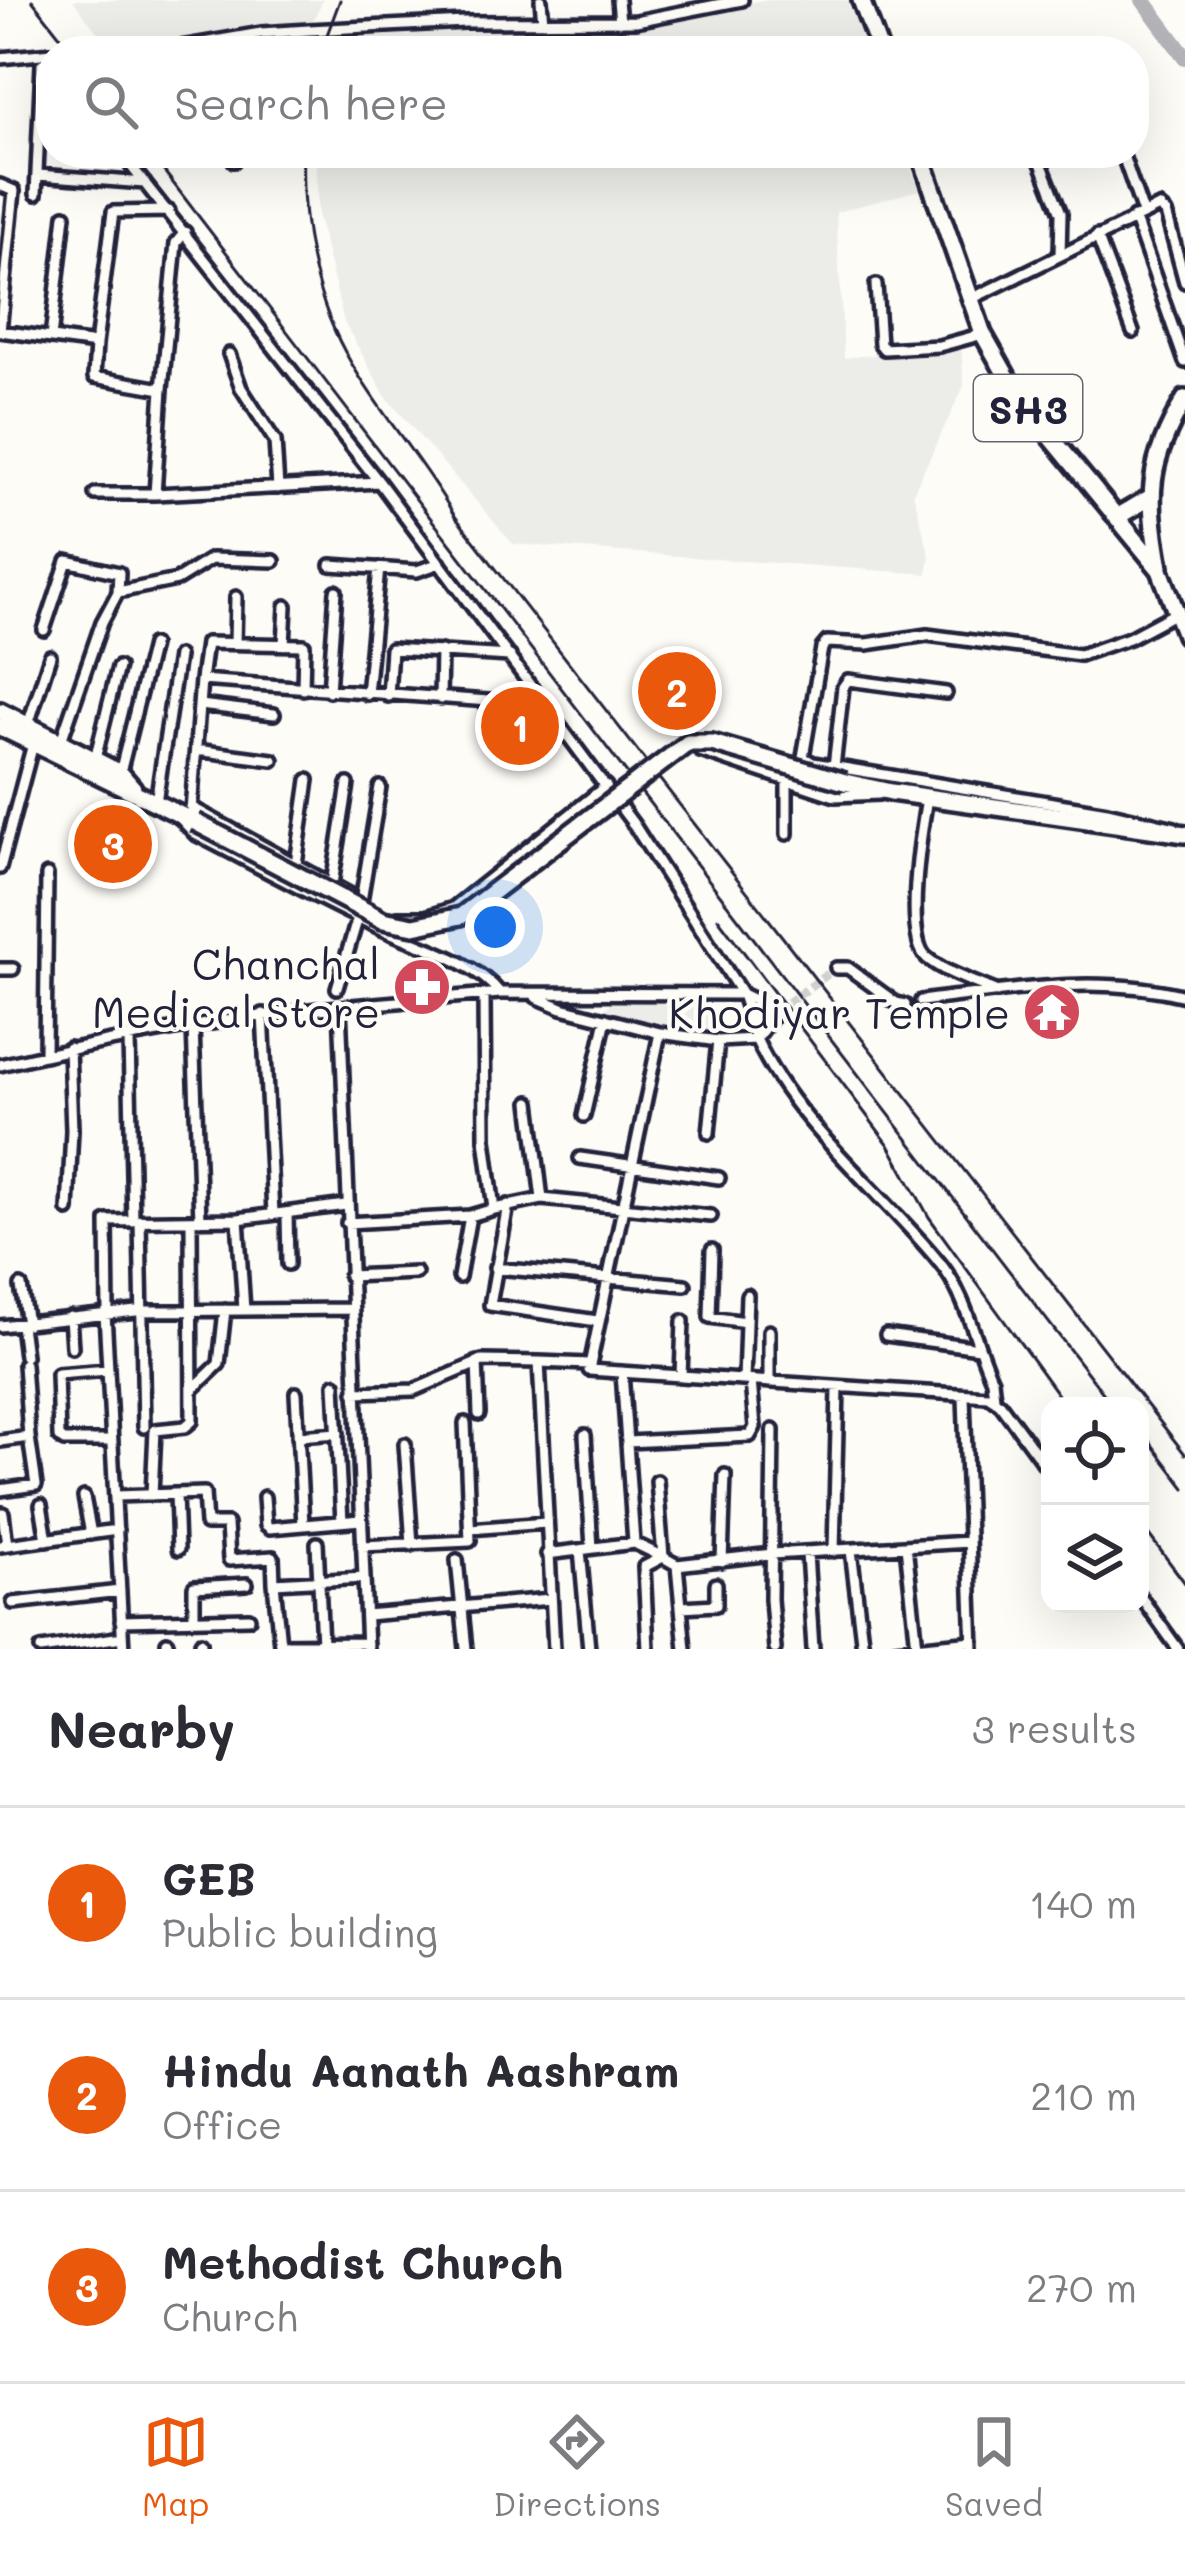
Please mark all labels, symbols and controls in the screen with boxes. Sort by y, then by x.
search box [36,36,1149,168]
icon: search [78,69,144,135]
text: Search here [174,73,448,131]
road number: SH3 [974,375,1082,441]
pin: 2 [638,646,716,736]
pin: 1 [481,681,559,771]
pin: 3 [74,799,152,889]
your location [465,897,525,957]
place label: Chanchal Medical Store [92,936,380,1039]
pharmacy icon: Chanchal Medical Store [391,956,453,1018]
temple icon: Khodiyar Temple [1021,981,1083,1043]
place label: Khodiyar Temple [668,985,1010,1040]
map controls [1041,1397,1149,1613]
button: locate [1041,1397,1149,1505]
button: layers [1041,1505,1149,1613]
text: Nearby [48,1694,235,1761]
text: 3 results [972,1702,1137,1753]
text: GEB [162,1848,256,1906]
text: 1 [78,1877,96,1928]
text: 140 m [1029,1877,1137,1928]
text: Public building [162,1906,438,1957]
text: Hindu Aanath Aashram [162,2040,679,2098]
text: 2 [76,2069,98,2120]
text: 210 m [1030,2069,1137,2120]
text: Office [162,2098,282,2149]
text: Methodist Church [162,2232,563,2290]
text: 3 [75,2261,99,2312]
text: 270 m [1026,2261,1137,2312]
text: Church [162,2290,298,2341]
tab: Map [142,2409,209,2524]
tab: Directions [493,2409,661,2524]
tab: Saved [945,2409,1043,2524]

